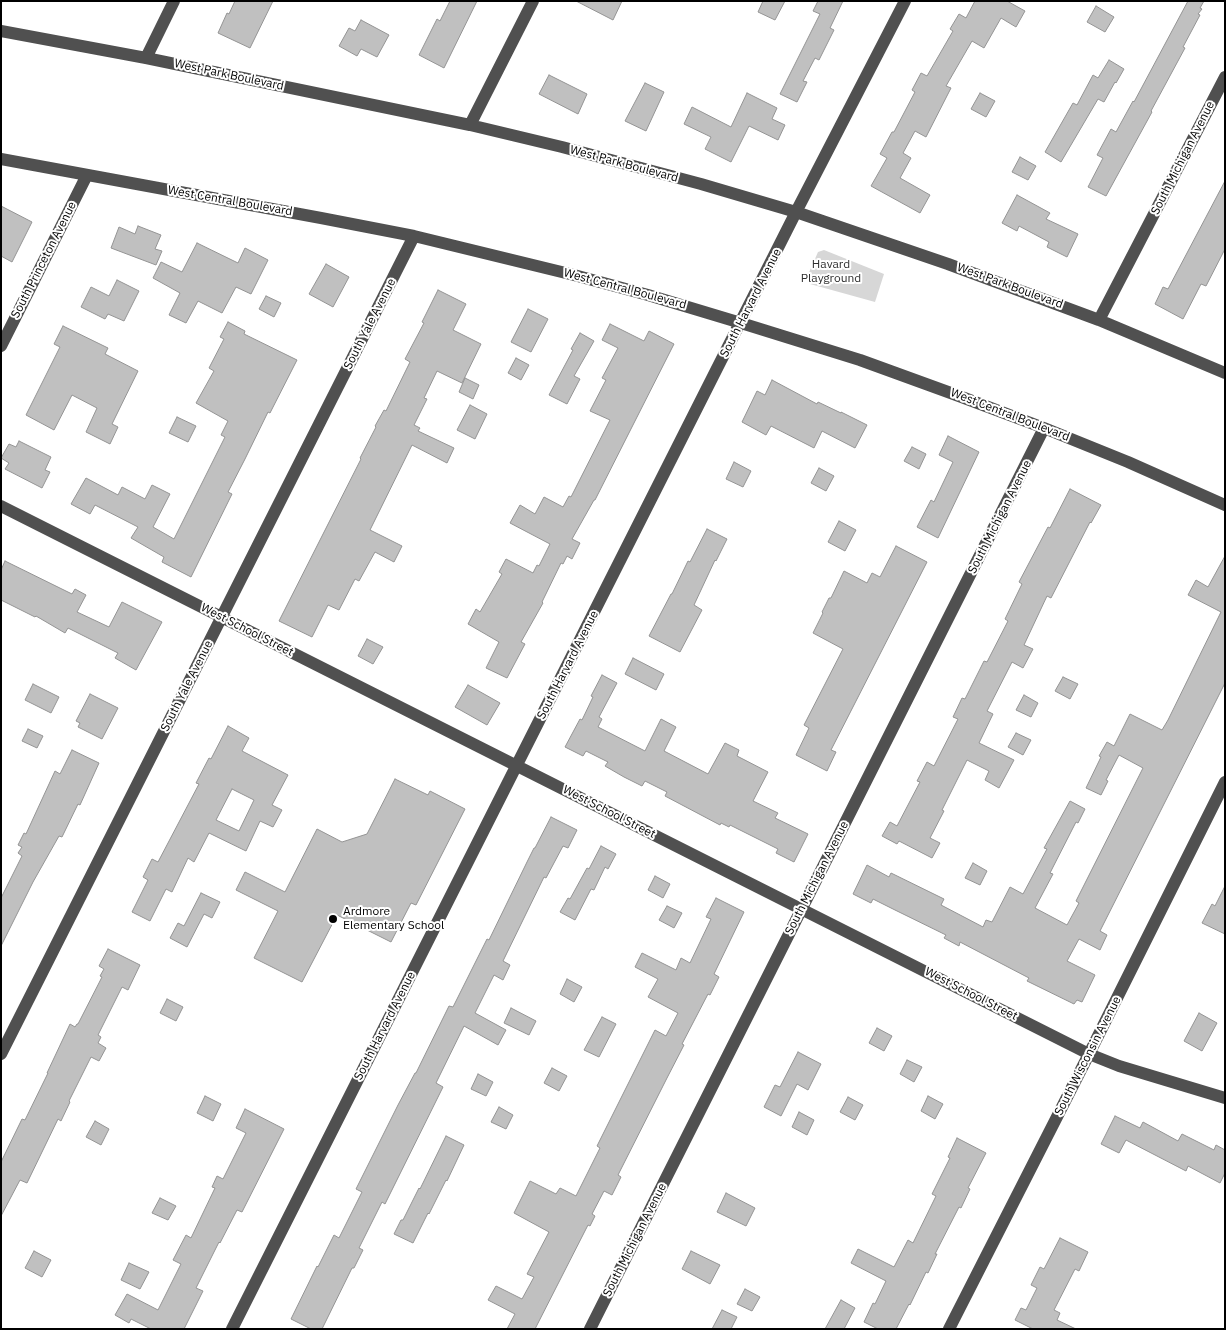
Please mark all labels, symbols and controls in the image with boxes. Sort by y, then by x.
street label: West Park Boulevard [173,56,285,94]
street label: South Michigan Avenue [1148,99,1218,217]
street label: West Park Boulevard [568,143,680,185]
street label: West Central Boulevard [166,183,294,219]
street label: South Princeton Avenue [8,199,80,321]
street label: South Harvard Avenue [717,246,785,360]
park label: Havard Playground [801,258,861,286]
street label: West Park Boulevard [955,260,1065,312]
street label: West Central Boulevard [562,266,688,312]
street label: South Yale Avenue [341,276,399,372]
street label: West Central Boulevard [948,386,1072,444]
street label: South Michigan Avenue [965,458,1035,576]
street label: West School Street [198,600,296,660]
street label: South Harvard Avenue [534,608,602,722]
street label: South Yale Avenue [158,638,216,734]
street label: West School Street [560,782,658,842]
street label: South Michigan Avenue [782,819,852,937]
place label: Ardmore Elementary School [343,905,444,933]
marker: Ardmore Elementary School [327,913,339,925]
street label: West School Street [922,964,1020,1024]
street label: South Harvard Avenue [351,969,419,1083]
street label: South Wisconsin Avenue [1052,994,1124,1118]
street label: South Michigan Avenue [600,1181,670,1299]

